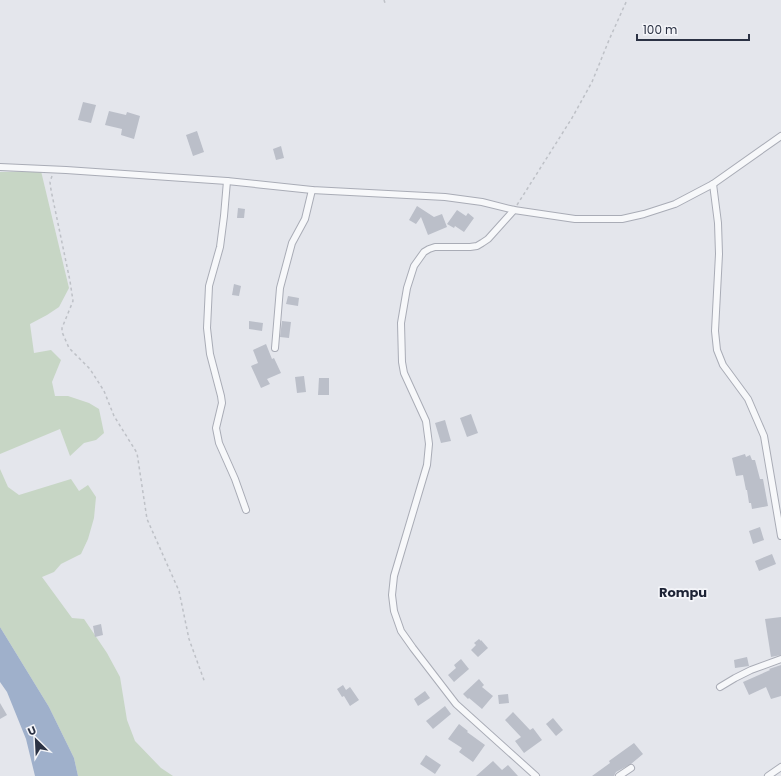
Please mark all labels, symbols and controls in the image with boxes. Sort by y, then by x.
scale bar [637,16,749,42]
text: 100 m [643,21,677,38]
district label: Rompu [659,583,707,602]
north arrow [16,720,56,760]
text: U [25,722,39,740]

